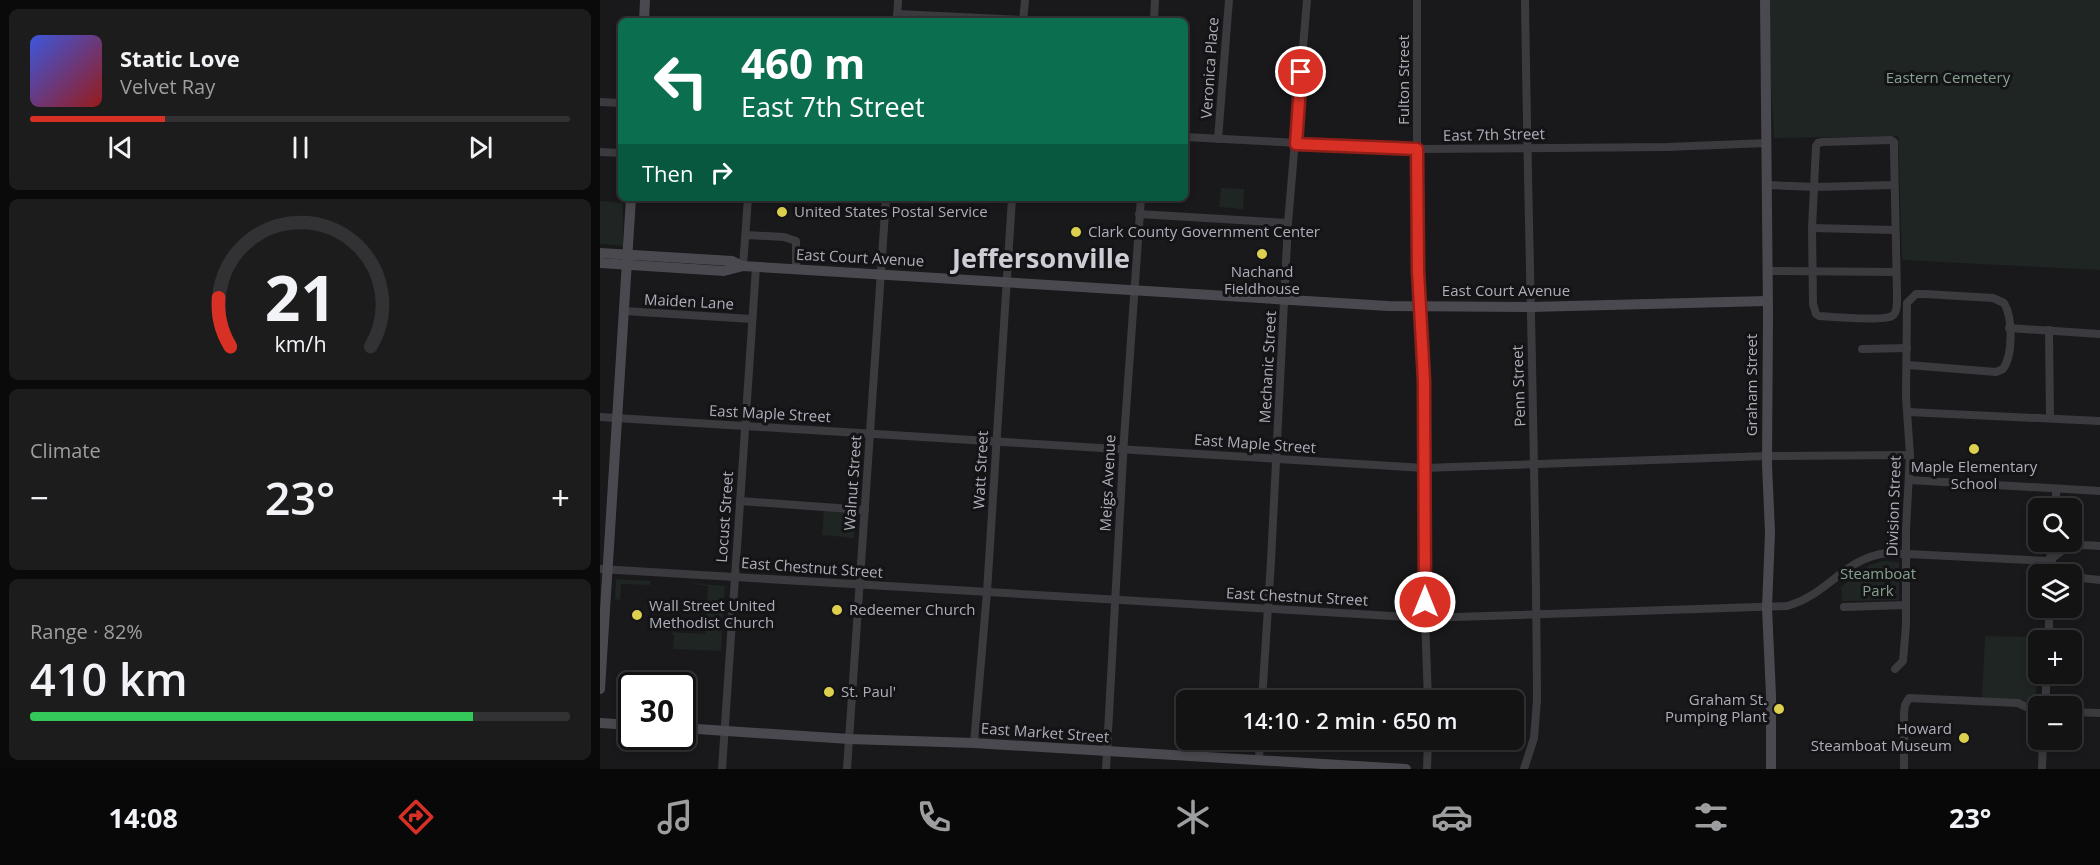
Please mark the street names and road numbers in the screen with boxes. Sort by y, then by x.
street label: Veronica Place [1195,17,1223,119]
street label: Fulton Street [1393,35,1413,125]
street label: East 7th Street [1443,123,1545,145]
street label: East Court Avenue [795,244,925,270]
street label: East Court Avenue [1442,280,1570,300]
street label: Maiden Lane [644,289,735,313]
street label: Mechanic Street [1254,310,1280,424]
street label: Graham Street [1741,334,1761,436]
street label: Penn Street [1507,345,1529,427]
street label: East Maple Street [709,400,832,426]
street label: East Maple Street [1193,429,1317,457]
street label: Watt Street [968,430,992,510]
street label: Meigs Avenue [1094,434,1120,532]
street label: Walnut Street [839,435,865,531]
street label: Division Street [1881,455,1905,557]
street label: Locust Street [711,471,737,563]
street label: East Chestnut Street [740,552,884,582]
street label: East Chestnut Street [1226,582,1369,610]
street label: East Market Street [980,718,1110,746]

